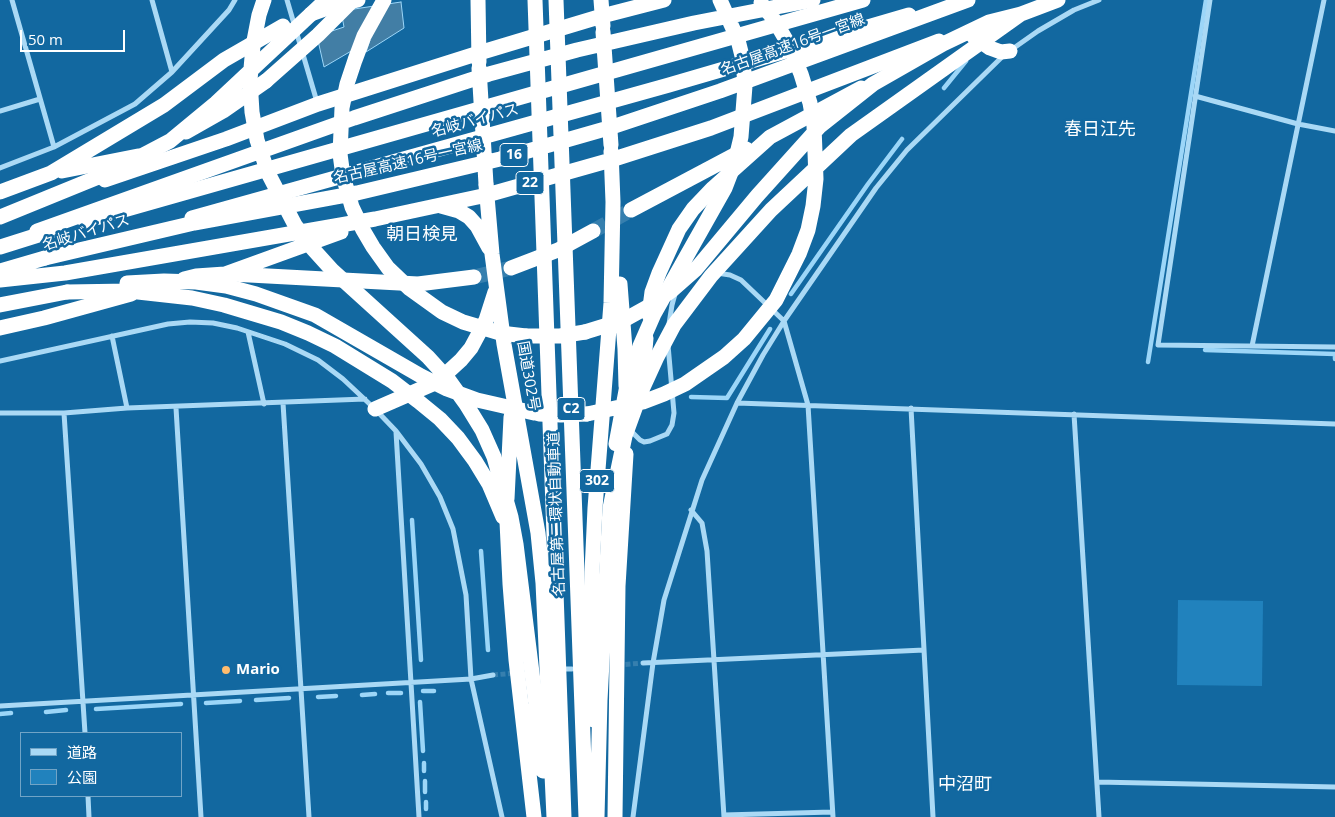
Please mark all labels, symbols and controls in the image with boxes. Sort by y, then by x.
street label: 名古屋高速16号一宮線 [718,11,868,79]
scale bar [22,20,128,52]
text: 50 m [28,29,63,49]
street label: 名岐バイパス [429,101,521,141]
district label: 春日江先 [1064,119,1136,141]
street label: 名古屋高速16号一宮線 [332,136,484,188]
road number: 16 [500,144,528,166]
road number: 22 [516,172,544,194]
street label: 名岐バイパス [40,211,132,255]
district label: 朝日検見 [386,224,458,246]
street label: 国道302号 [513,340,543,412]
road number: C2 [557,398,585,420]
street label: 名古屋第二環状自動車道 [545,431,569,597]
road number: 302 [580,470,614,492]
place label: Mario [236,661,280,679]
marker: Mario [220,664,232,676]
legend [20,732,182,797]
text: 道路 [67,742,97,762]
text: 公園 [67,767,97,787]
district label: 中沼町 [938,774,992,796]

